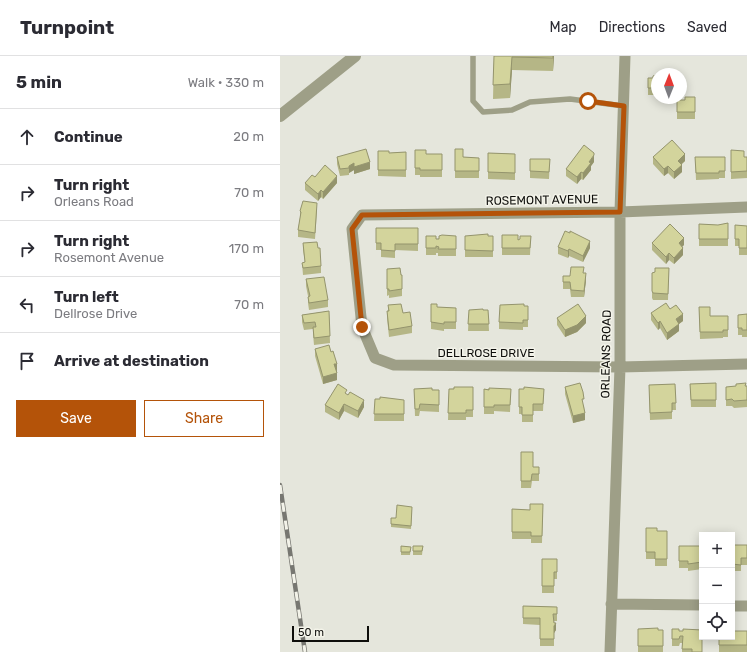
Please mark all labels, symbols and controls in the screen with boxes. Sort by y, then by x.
text: Turnpoint [20,16,114,39]
text: Map [550,19,577,36]
text: Directions [599,19,665,36]
text: Saved [687,19,727,36]
north arrow [651,68,687,104]
text: 5 min [16,72,62,92]
text: Walk · 330 m [188,75,264,90]
route start [579,92,597,110]
icon: ahead [16,126,38,148]
text: Continue [54,128,123,146]
text: 20 m [233,129,264,144]
text: Turn right [54,176,129,194]
icon: right [16,182,38,204]
text: 70 m [234,185,264,200]
street label: ROSEMONT AVENUE [486,192,598,208]
text: Orleans Road [54,194,134,209]
text: Turn right [54,232,129,250]
icon: right [16,238,38,260]
text: 170 m [229,241,264,256]
text: Rosemont Avenue [54,250,164,265]
text: Turn left [54,288,119,306]
icon: left [16,294,38,316]
text: 70 m [234,297,264,312]
text: Dellrose Drive [54,306,137,321]
street label: ORLEANS ROAD [598,309,614,399]
route end [353,318,371,336]
street label: DELLROSE DRIVE [437,346,535,360]
icon: arrive [16,350,38,372]
text: Arrive at destination [54,352,209,370]
button: Save [16,400,136,437]
button: Share [144,400,264,437]
map controls [699,532,735,640]
button: + [699,532,735,568]
button: − [699,568,735,604]
button: locate [699,604,735,640]
scale bar [292,624,369,643]
text: 50 m [298,626,324,639]

